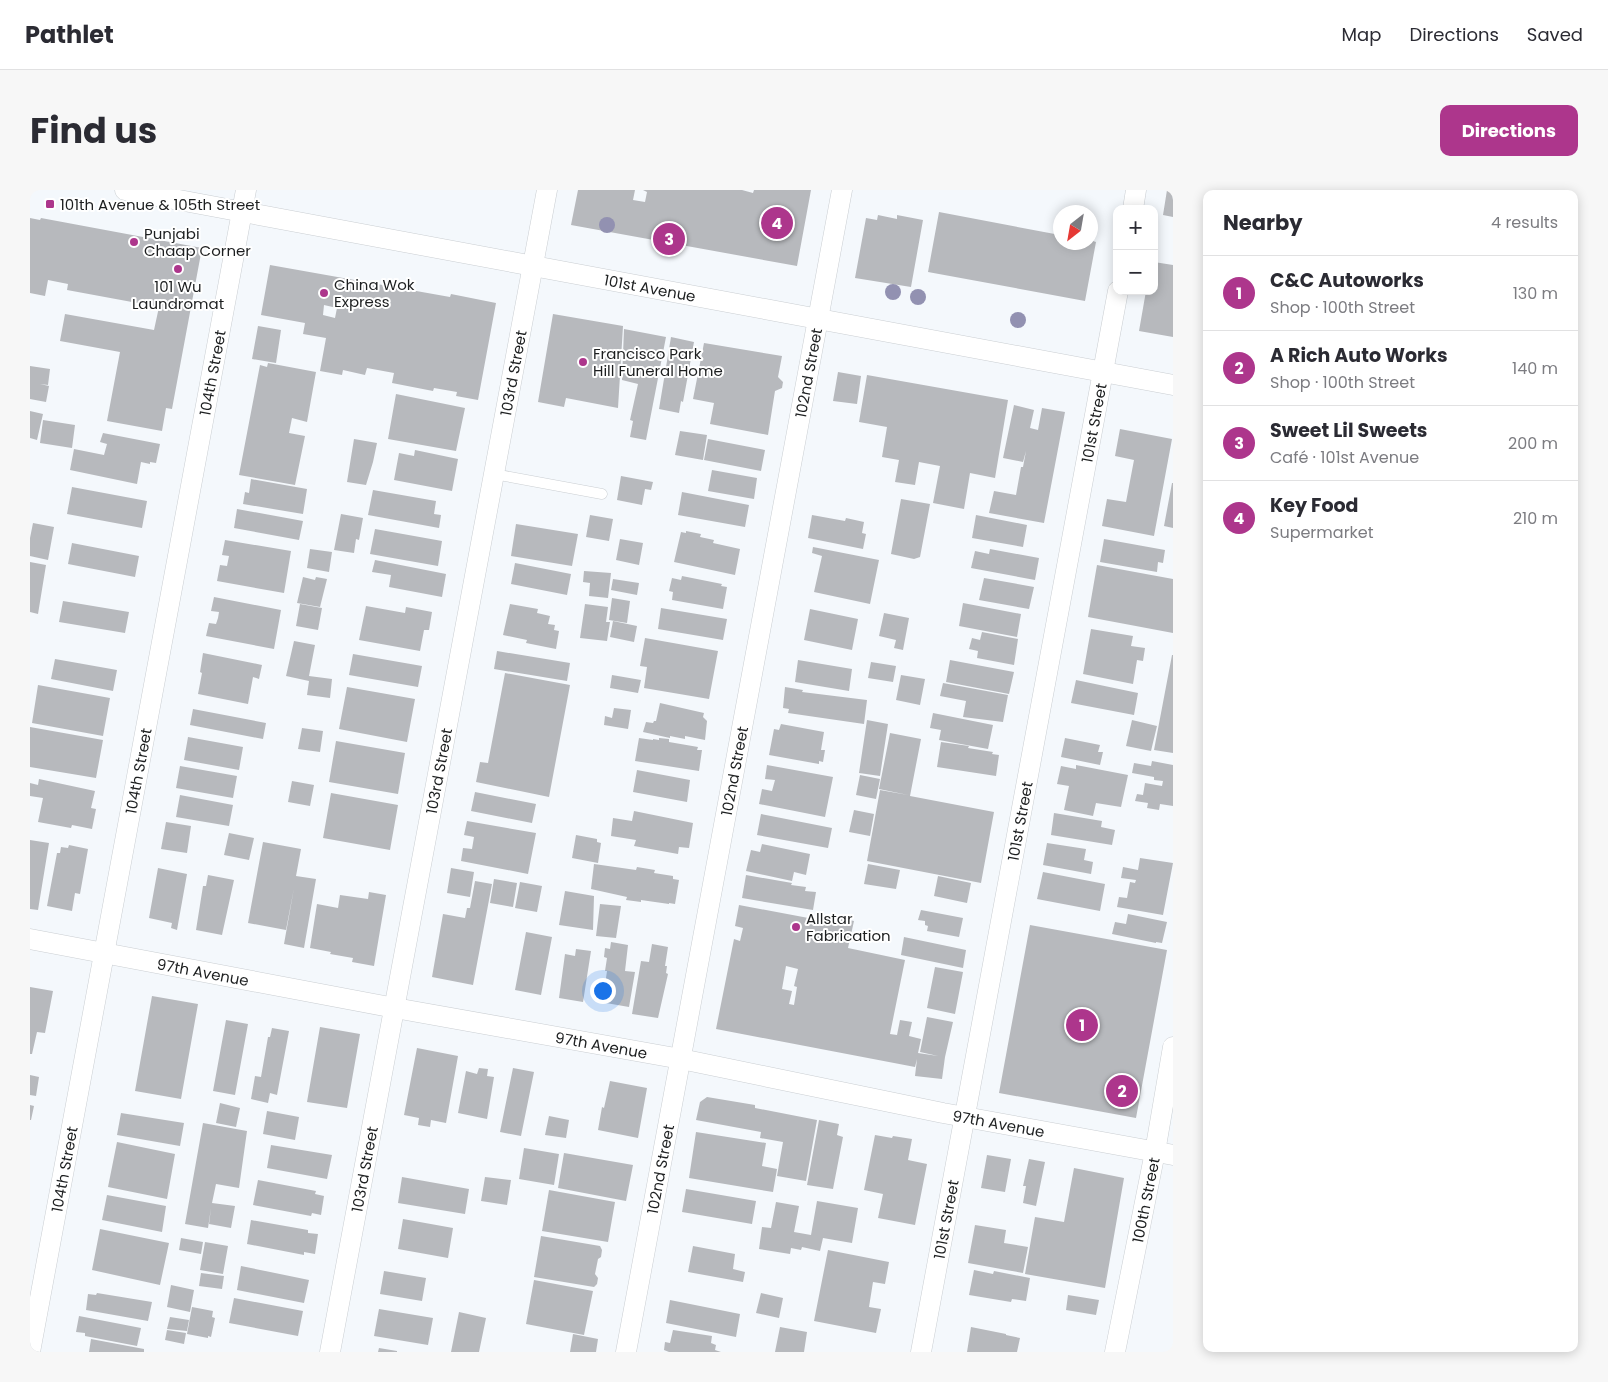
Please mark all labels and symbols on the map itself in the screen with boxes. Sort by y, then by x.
place label: 101th Avenue & 105th Street [60,194,260,215]
marker: 101th Avenue & 105th Street [44,198,56,210]
pin: 4 [761,204,793,242]
north arrow [1053,205,1098,250]
pin: 3 [653,220,685,258]
place label: Punjabi Chaap Corner [144,223,251,261]
marker: Punjabi Chaap Corner [128,236,140,248]
marker: 101 Wu Laundromat [172,263,184,275]
street label: 101st Avenue [602,269,698,306]
place label: China Wok Express [334,274,415,312]
place label: 101 Wu Laundromat [132,276,224,314]
marker: China Wok Express [318,287,330,299]
street label: 102nd Street [789,326,827,419]
street label: 104th Street [194,328,230,417]
street label: 103rd Street [495,328,531,418]
place label: Francisco Park Hill Funeral Home [593,343,723,381]
marker: Francisco Park Hill Funeral Home [577,356,589,368]
street label: 101st Street [1076,381,1111,464]
street label: 102nd Street [715,724,753,817]
street label: 104th Street [120,726,156,816]
street label: 103rd Street [420,726,457,816]
street label: 101st Street [1002,780,1037,862]
place label: Allstar Fabrication [806,908,891,946]
marker: Allstar Fabrication [790,921,802,933]
street label: 97th Avenue [155,953,251,991]
your location [590,978,616,1004]
pin: 1 [1066,1006,1098,1044]
street label: 97th Avenue [554,1026,649,1063]
pin: 2 [1106,1072,1138,1110]
street label: 97th Avenue [951,1104,1046,1142]
street label: 102nd Street [641,1123,679,1216]
street label: 104th Street [46,1125,82,1214]
street label: 103rd Street [346,1125,382,1214]
street label: 100th Street [1127,1155,1164,1245]
street label: 101st Street [928,1178,963,1261]

